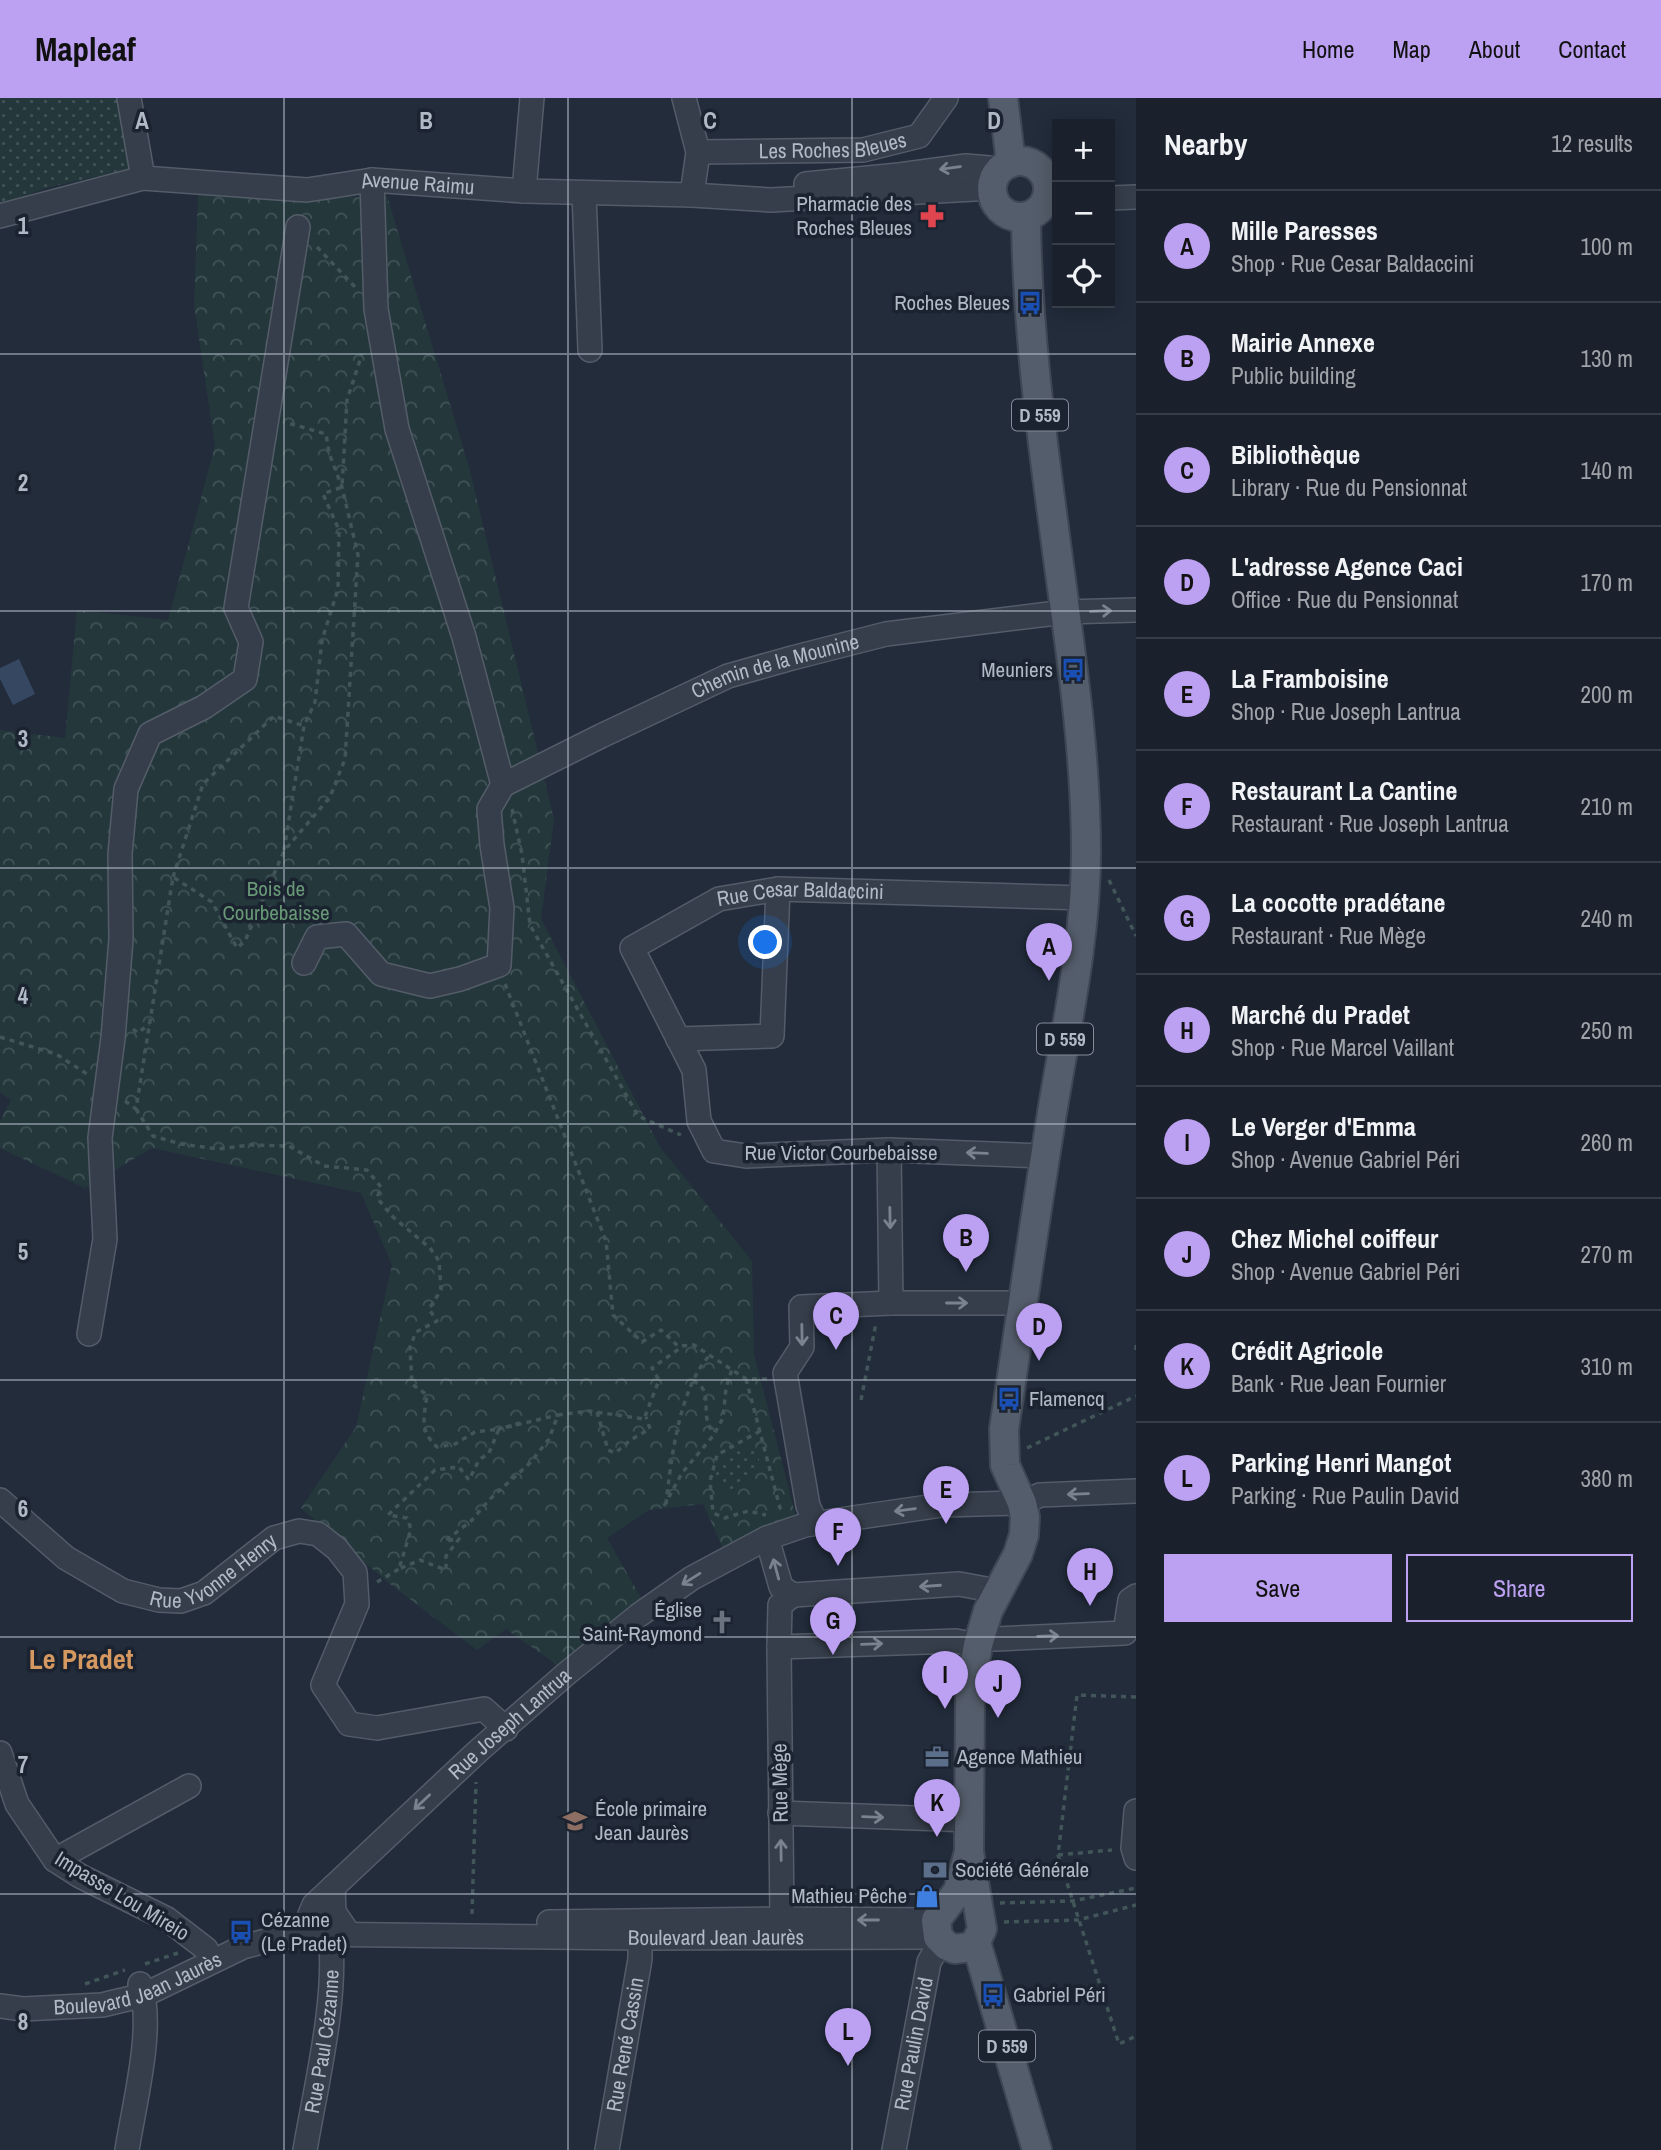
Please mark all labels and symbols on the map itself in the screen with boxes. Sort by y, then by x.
text: A [135,105,149,136]
text: B [419,105,433,136]
text: C [703,105,717,136]
text: D [987,105,1001,136]
street label: Les Roches Bleues [759,125,909,165]
one-way arrow [939,162,962,175]
street label: Avenue Raimu [358,165,475,201]
place label: Pharmacie des Roches Bleues [796,189,912,242]
pharmacy icon: Pharmacie des Roches Bleues [918,202,946,230]
text: 1 [18,210,29,241]
place label: Roches Bleues [894,288,1010,317]
bus stop icon: Roches Bleues [1016,289,1044,317]
road number: D 559 [1012,400,1068,430]
text: 2 [18,467,28,498]
one-way arrow [1089,605,1112,618]
street label: Chemin de la Mounine [686,626,862,705]
place label: Meuniers [981,655,1053,684]
bus stop icon: Meuniers [1059,656,1087,684]
text: 3 [18,723,28,754]
park label: Bois de Courbebaisse [222,874,330,927]
street label: Rue Cesar Baldaccini [715,874,884,913]
pin: A [1026,923,1072,981]
your location [748,925,782,959]
text: 4 [18,980,29,1011]
road number: D 559 [1037,1023,1093,1054]
street label: Rue Victor Courbebaisse [744,1138,938,1167]
one-way arrow [966,1147,989,1160]
one-way arrow [883,1206,897,1229]
pin: B [943,1214,989,1272]
text: 5 [18,1236,28,1267]
pin: C [813,1292,859,1350]
one-way arrow [945,1296,968,1310]
pin: D [1016,1303,1062,1361]
one-way arrow [795,1323,808,1346]
place label: Flamencq [1029,1384,1105,1413]
bus stop icon: Flamencq [995,1385,1023,1413]
pin: E [923,1466,969,1524]
one-way arrow [1067,1487,1090,1501]
text: 6 [18,1493,28,1524]
one-way arrow [894,1504,917,1517]
pin: F [815,1508,861,1566]
street label: Rue Yvonne Henry [147,1526,283,1615]
pin: H [1067,1548,1113,1606]
one-way arrow [769,1558,782,1581]
one-way arrow [682,1571,701,1586]
one-way arrow [918,1580,941,1593]
place label: Église Saint-Raymond [582,1595,702,1648]
pin: G [810,1597,856,1655]
church icon: Église Saint-Raymond [708,1608,736,1636]
one-way arrow [1037,1630,1060,1643]
one-way arrow [860,1637,883,1651]
district label: Le Pradet [29,1640,134,1678]
pin: I [922,1651,968,1709]
pin: J [975,1660,1021,1718]
street label: Rue Joseph Lantrua [442,1661,577,1786]
place label: Agence Mathieu [956,1742,1082,1771]
street label: Rue Mège [764,1743,795,1823]
office icon: Agence Mathieu [923,1743,951,1771]
text: 7 [18,1749,28,1780]
pin: K [914,1779,960,1837]
one-way arrow [414,1794,431,1811]
place label: École primaire Jean Jaurès [595,1794,707,1847]
school or university icon: École primaire Jean Jaurès [561,1807,589,1835]
one-way arrow [861,1810,884,1823]
one-way arrow [774,1839,788,1862]
street label: Impasse Lou Mireio [50,1844,195,1947]
place label: Société Générale [955,1855,1089,1884]
bank icon: Société Générale [921,1856,949,1884]
place label: Mathieu Pêche [791,1881,907,1910]
shop icon: Mathieu Pêche [913,1882,941,1910]
place label: Cézanne (Le Pradet) [261,1905,347,1958]
one-way arrow [857,1913,880,1926]
bus stop icon: Cézanne (Le Pradet) [227,1918,255,1946]
street label: Boulevard Jean Jaurès [628,1922,804,1952]
street label: Boulevard Jean Jaurès [53,1945,226,2021]
street label: Rue Paul Cézanne [297,1969,346,2116]
street label: Rue René Cassin [599,1975,651,2114]
street label: Rue Paulin David [887,1975,940,2113]
place label: Gabriel Péri [1013,1980,1106,2009]
bus stop icon: Gabriel Péri [979,1981,1007,2009]
text: 8 [18,2006,28,2037]
pin: L [825,2008,871,2066]
road number: D 559 [979,2030,1035,2062]

